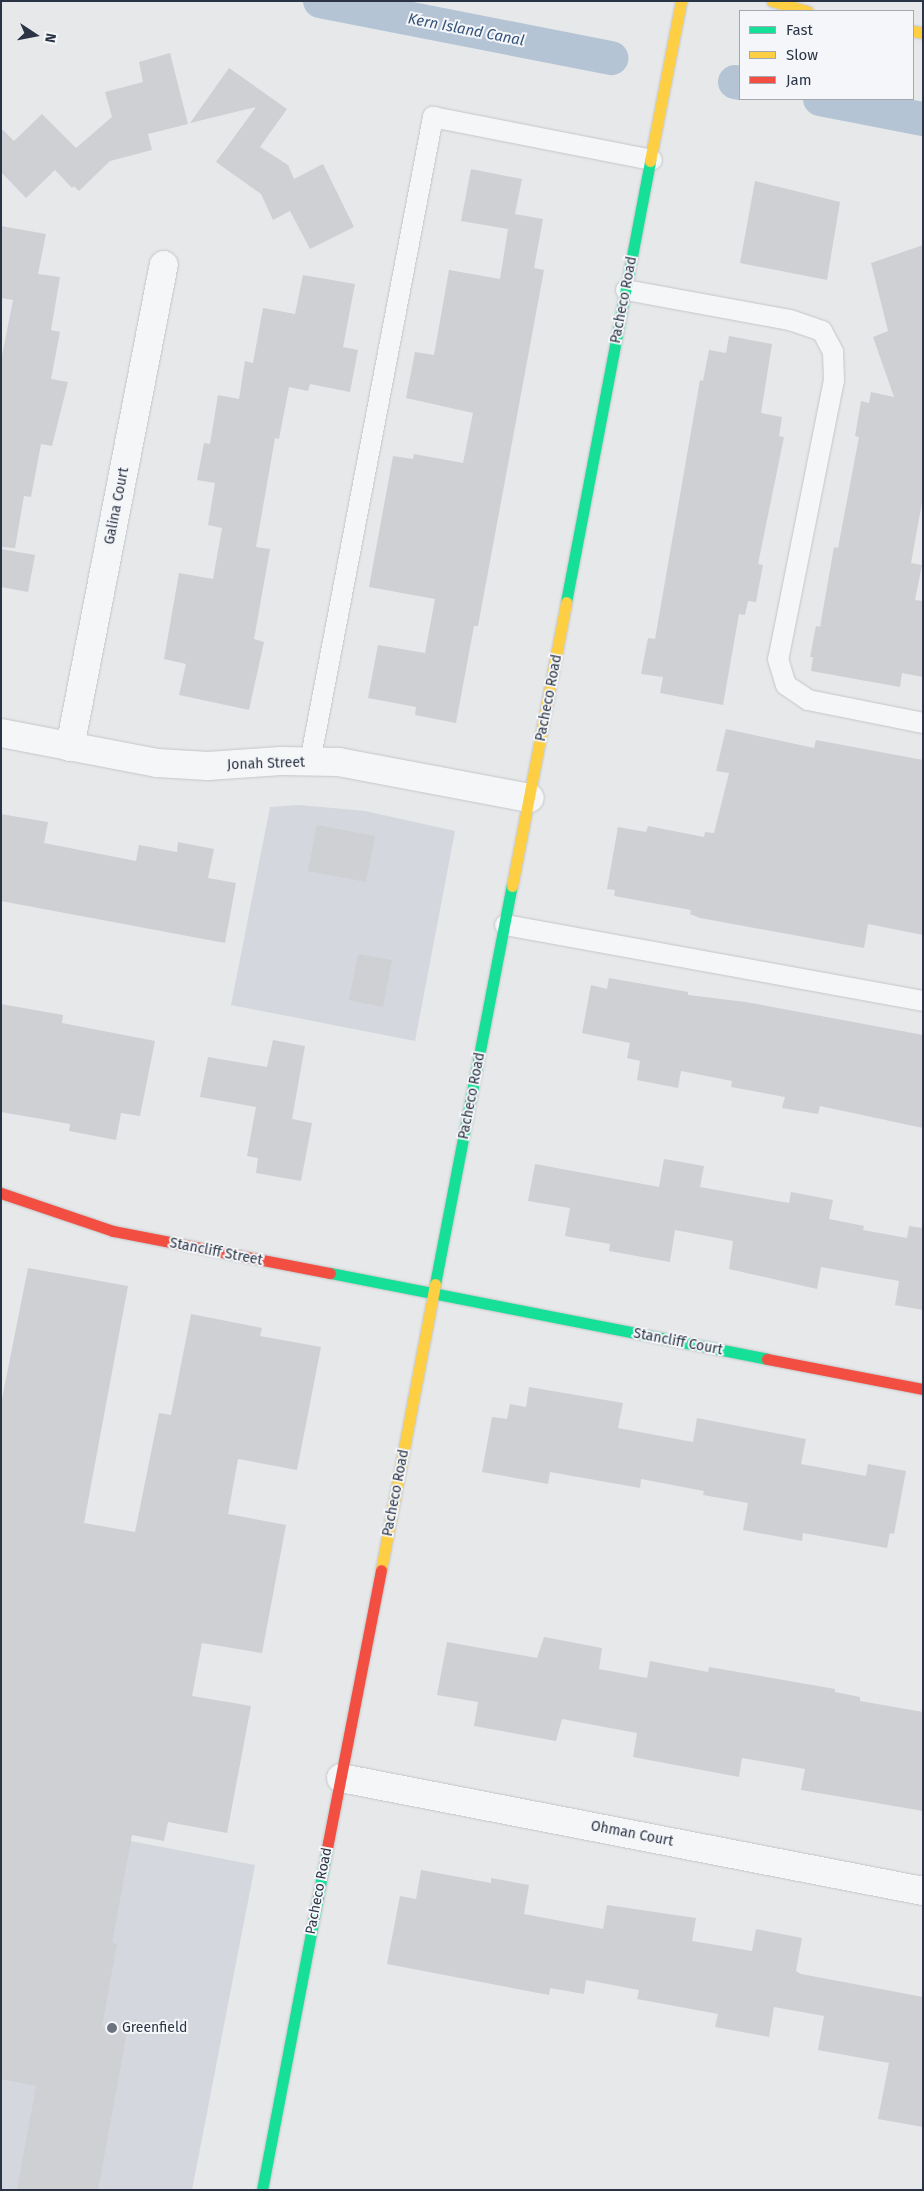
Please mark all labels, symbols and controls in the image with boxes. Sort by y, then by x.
north arrow [10,10,60,60]
water label: Kern Island Canal [406,10,526,50]
legend [739,10,914,100]
text: Fast [786,21,813,39]
text: N [41,32,59,44]
text: Slow [786,46,818,64]
text: Jam [786,71,812,89]
street label: Pacheco Road [607,255,641,345]
street label: Galina Court [101,466,133,546]
street label: Pacheco Road [532,653,566,743]
street label: Jonah Street [227,754,305,774]
street label: Pacheco Road [455,1051,489,1141]
street label: Stancliff Street [168,1235,264,1269]
street label: Stancliff Court [632,1325,724,1359]
street label: Pacheco Road [379,1448,413,1538]
street label: Ohman Court [589,1818,675,1850]
street label: Pacheco Road [302,1846,336,1936]
place label: Greenfield [122,2020,187,2036]
marker: Greenfield [106,2022,118,2034]

